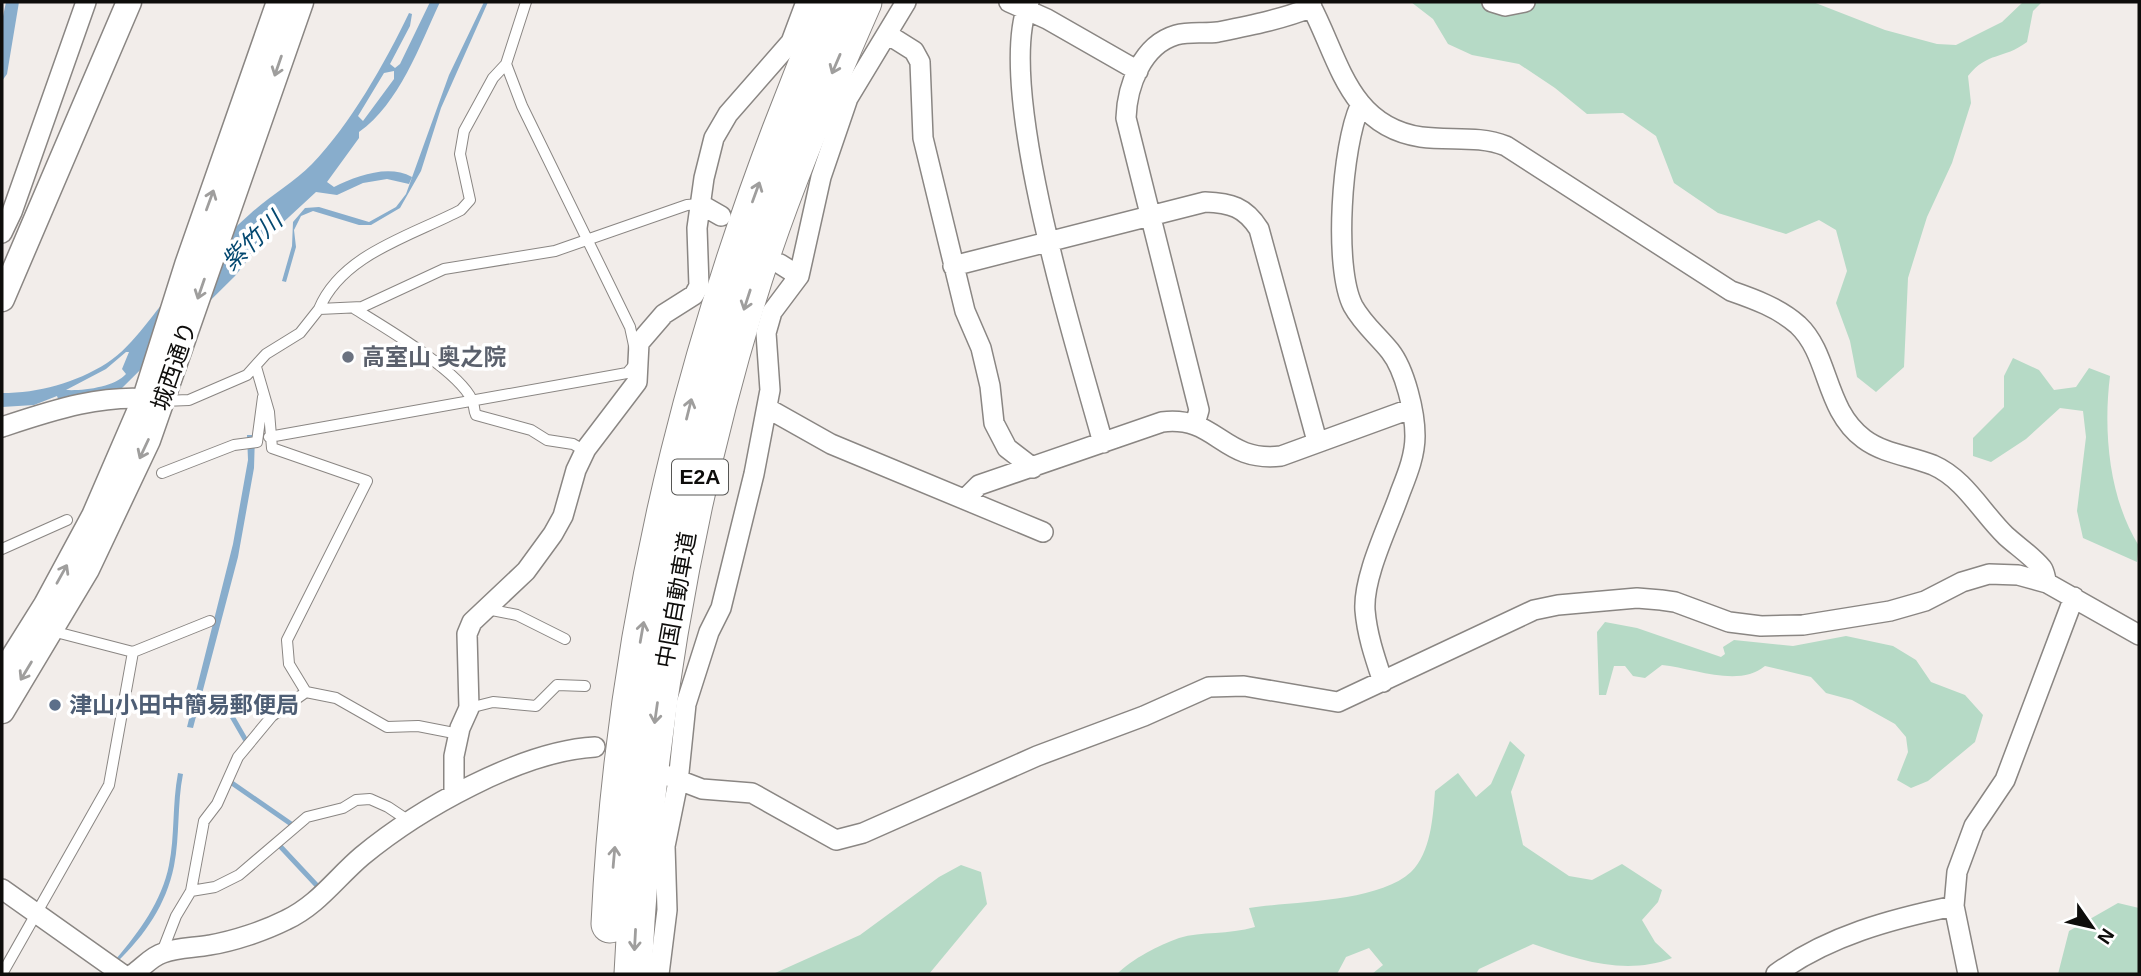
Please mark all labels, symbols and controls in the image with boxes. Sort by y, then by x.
one-way arrow [829,53,842,75]
one-way arrow [271,55,283,77]
one-way arrow [751,181,763,203]
one-way arrow [205,190,217,212]
water label: 紫竹川 [216,204,289,275]
one-way arrow [194,277,206,299]
one-way arrow [740,289,753,311]
street label: 城西通り [147,318,201,414]
place label: 高室山 奥之院 [362,344,506,370]
marker: 高室山 奥之院 [340,349,356,365]
one-way arrow [683,398,696,421]
one-way arrow [137,438,150,459]
road number: E2A [672,460,728,494]
street label: 中国自動車道 [651,530,701,670]
one-way arrow [56,564,69,585]
one-way arrow [635,621,649,643]
one-way arrow [18,661,32,681]
place label: 津山小田中簡易郵便局 [69,692,299,718]
marker: 津山小田中簡易郵便局 [47,697,63,713]
one-way arrow [650,701,663,724]
one-way arrow [608,846,621,869]
north arrow [2057,892,2127,962]
text: N [2093,925,2118,948]
one-way arrow [628,928,641,951]

